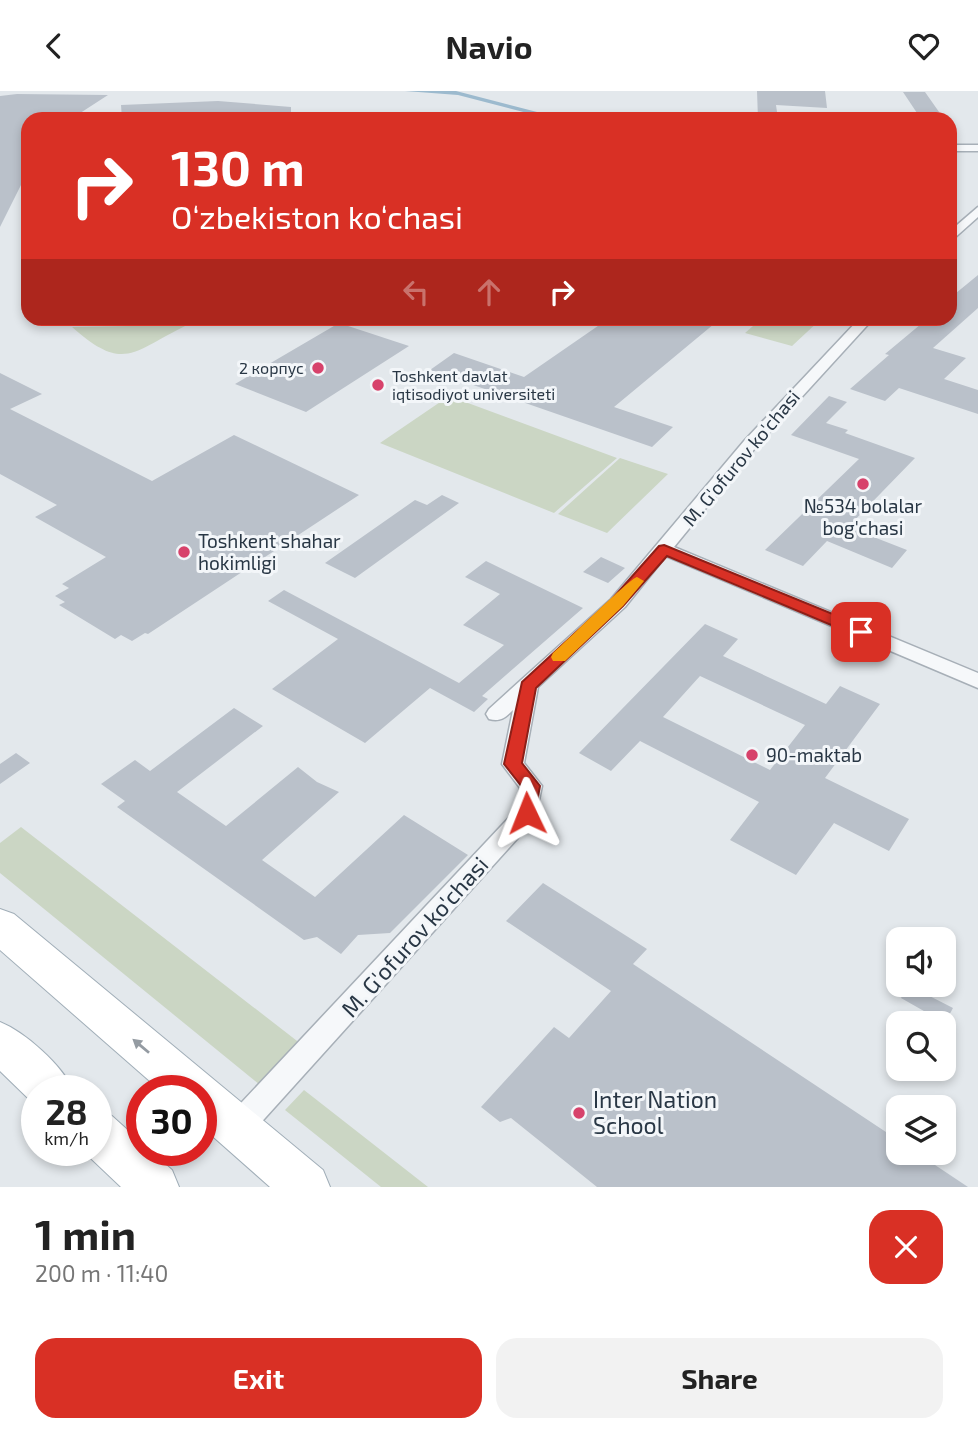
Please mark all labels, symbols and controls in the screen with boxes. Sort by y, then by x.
icon: back [35,27,73,65]
text: Navio [445,27,533,65]
icon: heart [905,27,943,65]
text: 130 m [171,137,305,196]
icon: right [56,140,147,231]
text: O‘zbekiston ko‘chasi [171,197,463,235]
icon: left [397,273,435,311]
icon: ahead [470,273,508,311]
icon: right [543,273,581,311]
place label: 2 корпус [239,358,304,378]
marker: 2 корпус [310,360,326,376]
place label: Toshkent davlat iqtisodiyot universiteti [392,366,555,403]
marker: Toshkent davlat iqtisodiyot universiteti [370,377,386,393]
street label: M. G'ofurov ko'chasi [677,385,804,530]
marker: №534 bolalar bog'chasi [855,476,871,492]
place label: №534 bolalar bog'chasi [804,494,923,539]
place label: Toshkent shahar hokimligi [198,529,341,574]
marker: Toshkent shahar hokimligi [176,544,192,560]
pin [831,602,891,662]
icon: arrive [842,613,880,651]
place label: 90-maktab [766,743,862,766]
marker: 90-maktab [744,747,760,763]
position arrow [490,776,564,850]
street label: M. G'ofurov ko'chasi [335,850,494,1022]
map controls [886,927,956,1165]
button: sound [886,927,956,997]
button: search [886,1011,956,1081]
one-way arrow [132,1038,150,1054]
speed limit sign: 30 [126,1075,217,1166]
place label: Inter Nation School [593,1085,717,1139]
text: 28 [45,1090,88,1132]
button: layers [886,1095,956,1165]
marker: Inter Nation School [571,1105,587,1121]
text: km/h [44,1127,89,1149]
text: 1 min [35,1208,136,1258]
button: close [869,1210,943,1284]
text: 200 m · 11:40 [35,1259,168,1287]
button: Exit [35,1338,482,1418]
button: Share [496,1338,943,1418]

